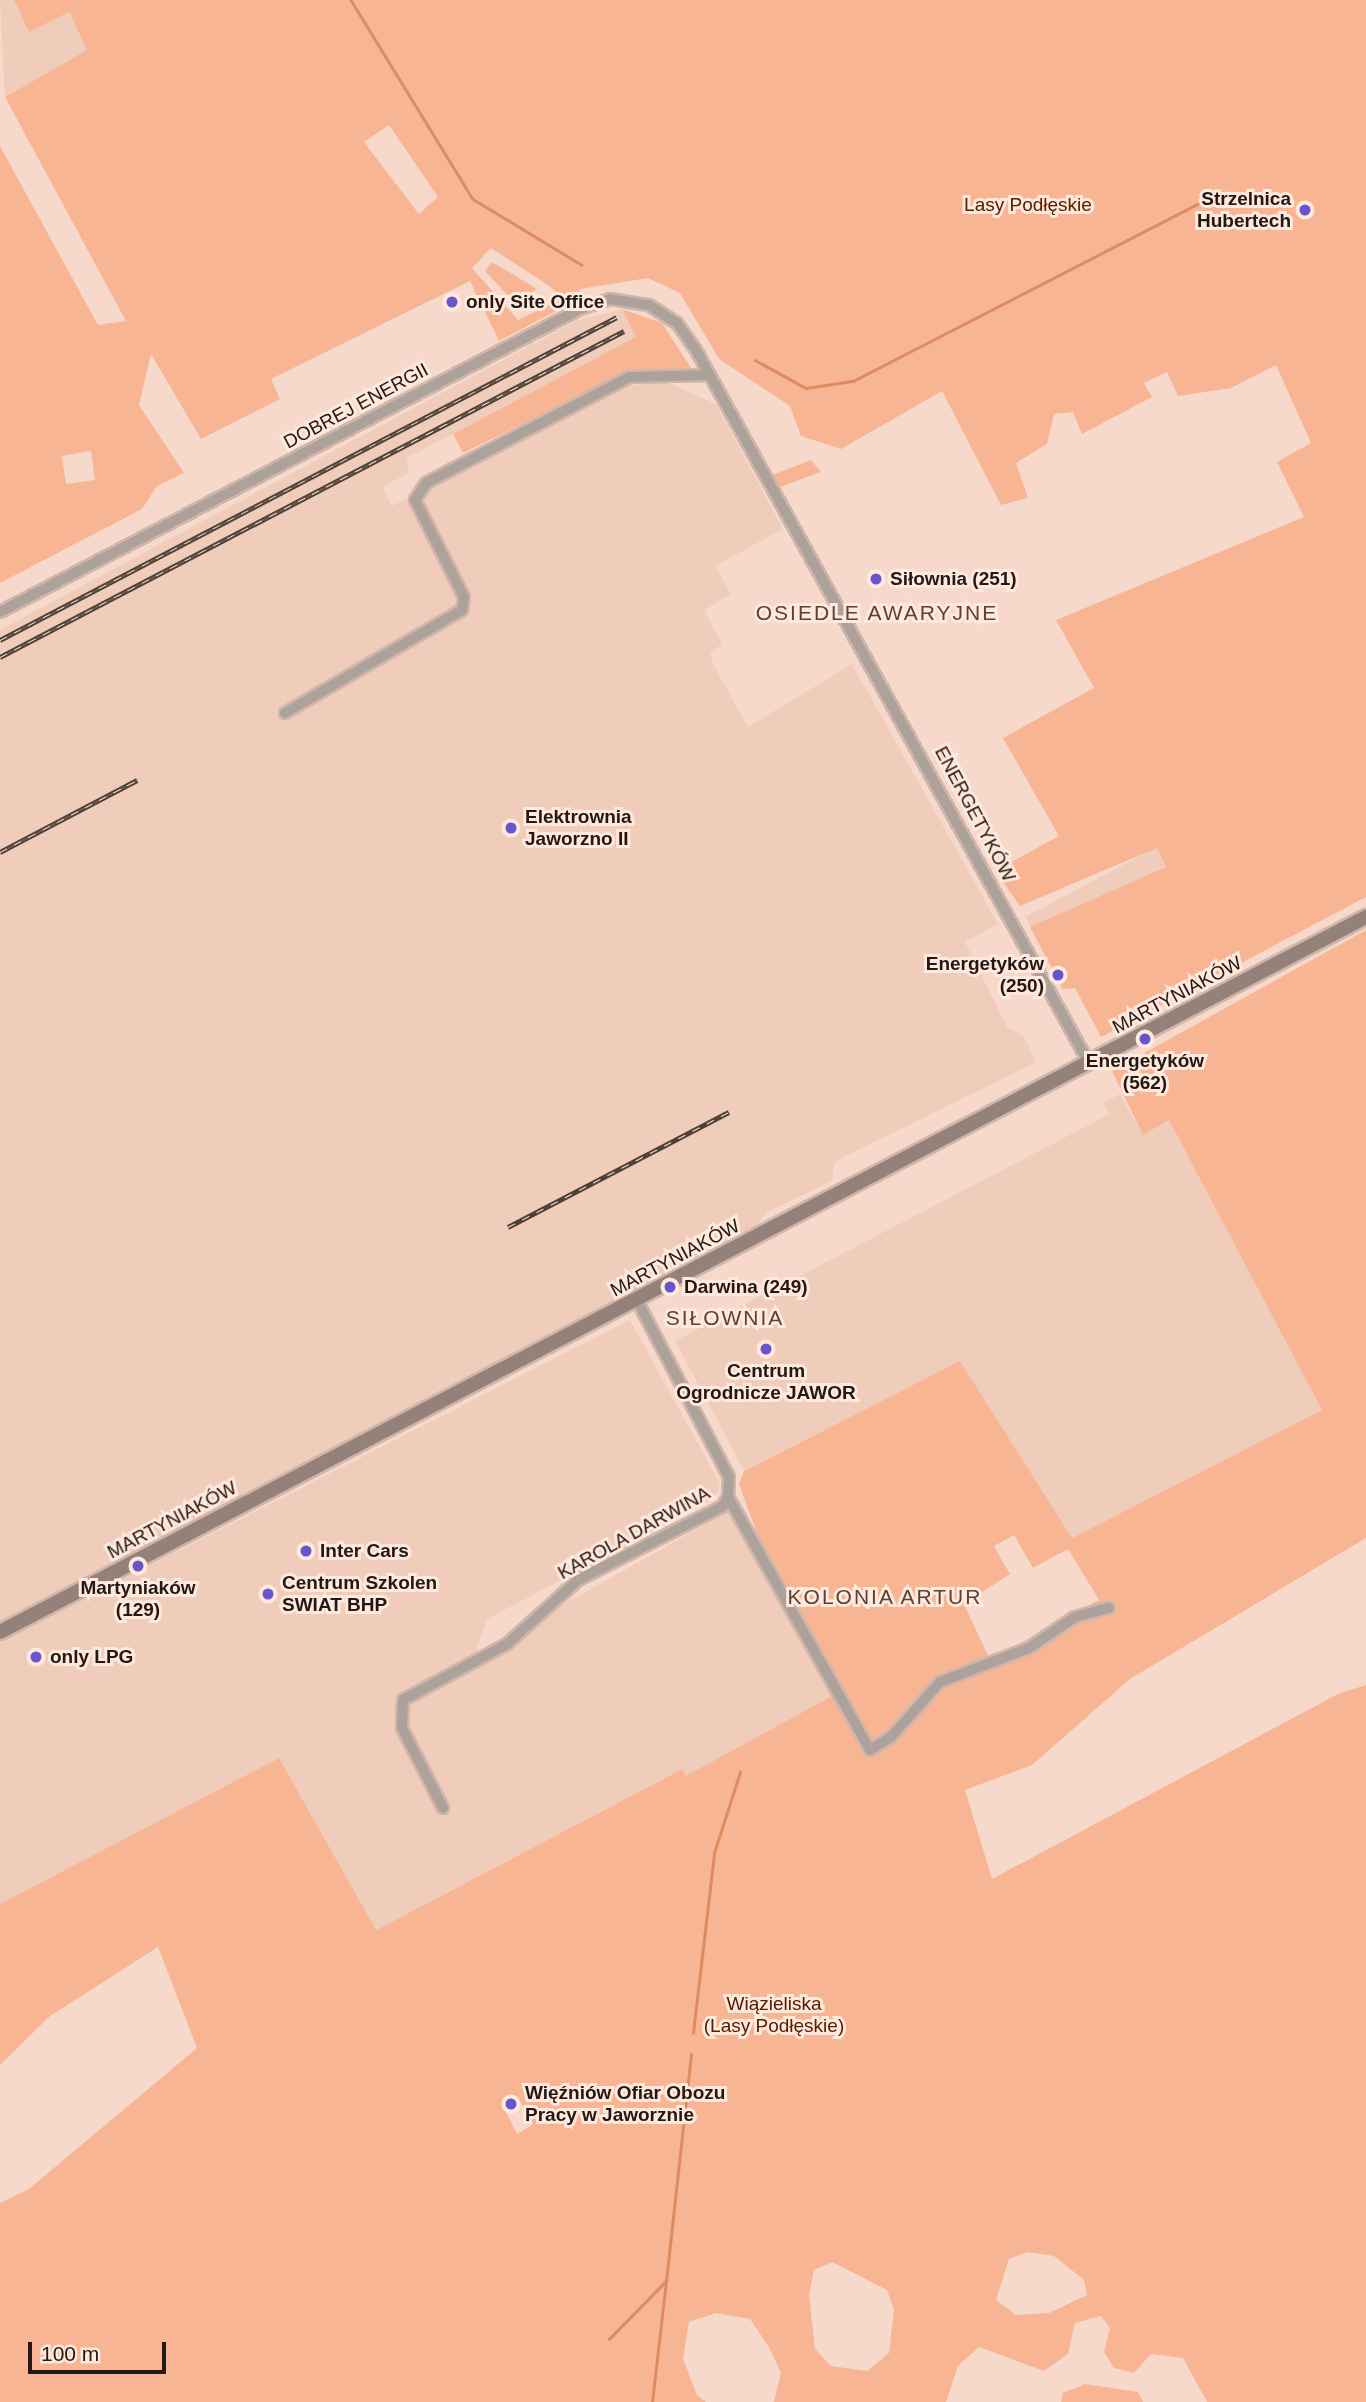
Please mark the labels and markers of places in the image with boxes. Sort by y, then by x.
place label: Strzelnica Hubertech [1197,188,1291,232]
marker: Strzelnica Hubertech [1297,202,1313,218]
place label: only Site Office [466,291,604,313]
marker: only Site Office [444,294,460,310]
place label: Siłownia (251) [890,568,1017,590]
marker: Siłownia (251) [868,571,884,587]
place label: Elektrownia Jaworzno II [525,806,632,850]
marker: Elektrownia Jaworzno II [503,820,519,836]
place label: Energetyków (250) [926,953,1044,997]
marker: Energetyków (250) [1050,967,1066,983]
marker: Energetyków (562) [1137,1031,1153,1047]
place label: Energetyków (562) [1086,1050,1204,1094]
place label: Darwina (249) [684,1276,808,1298]
marker: Darwina (249) [662,1279,678,1295]
marker: Centrum Ogrodnicze JAWOR [758,1341,774,1357]
place label: Centrum Ogrodnicze JAWOR [676,1360,856,1404]
place label: Inter Cars [320,1540,409,1562]
marker: Inter Cars [298,1543,314,1559]
marker: Martyniaków (129) [130,1558,146,1574]
place label: Centrum Szkolen SWIAT BHP [282,1572,437,1616]
place label: Martyniaków (129) [80,1577,196,1621]
marker: Centrum Szkolen SWIAT BHP [260,1586,276,1602]
place label: only LPG [50,1646,133,1668]
marker: only LPG [28,1649,44,1665]
place label: Więźniów Ofiar Obozu Pracy w Jaworznie [525,2082,725,2126]
marker: Więźniów Ofiar Obozu Pracy w Jaworznie [503,2096,519,2112]

